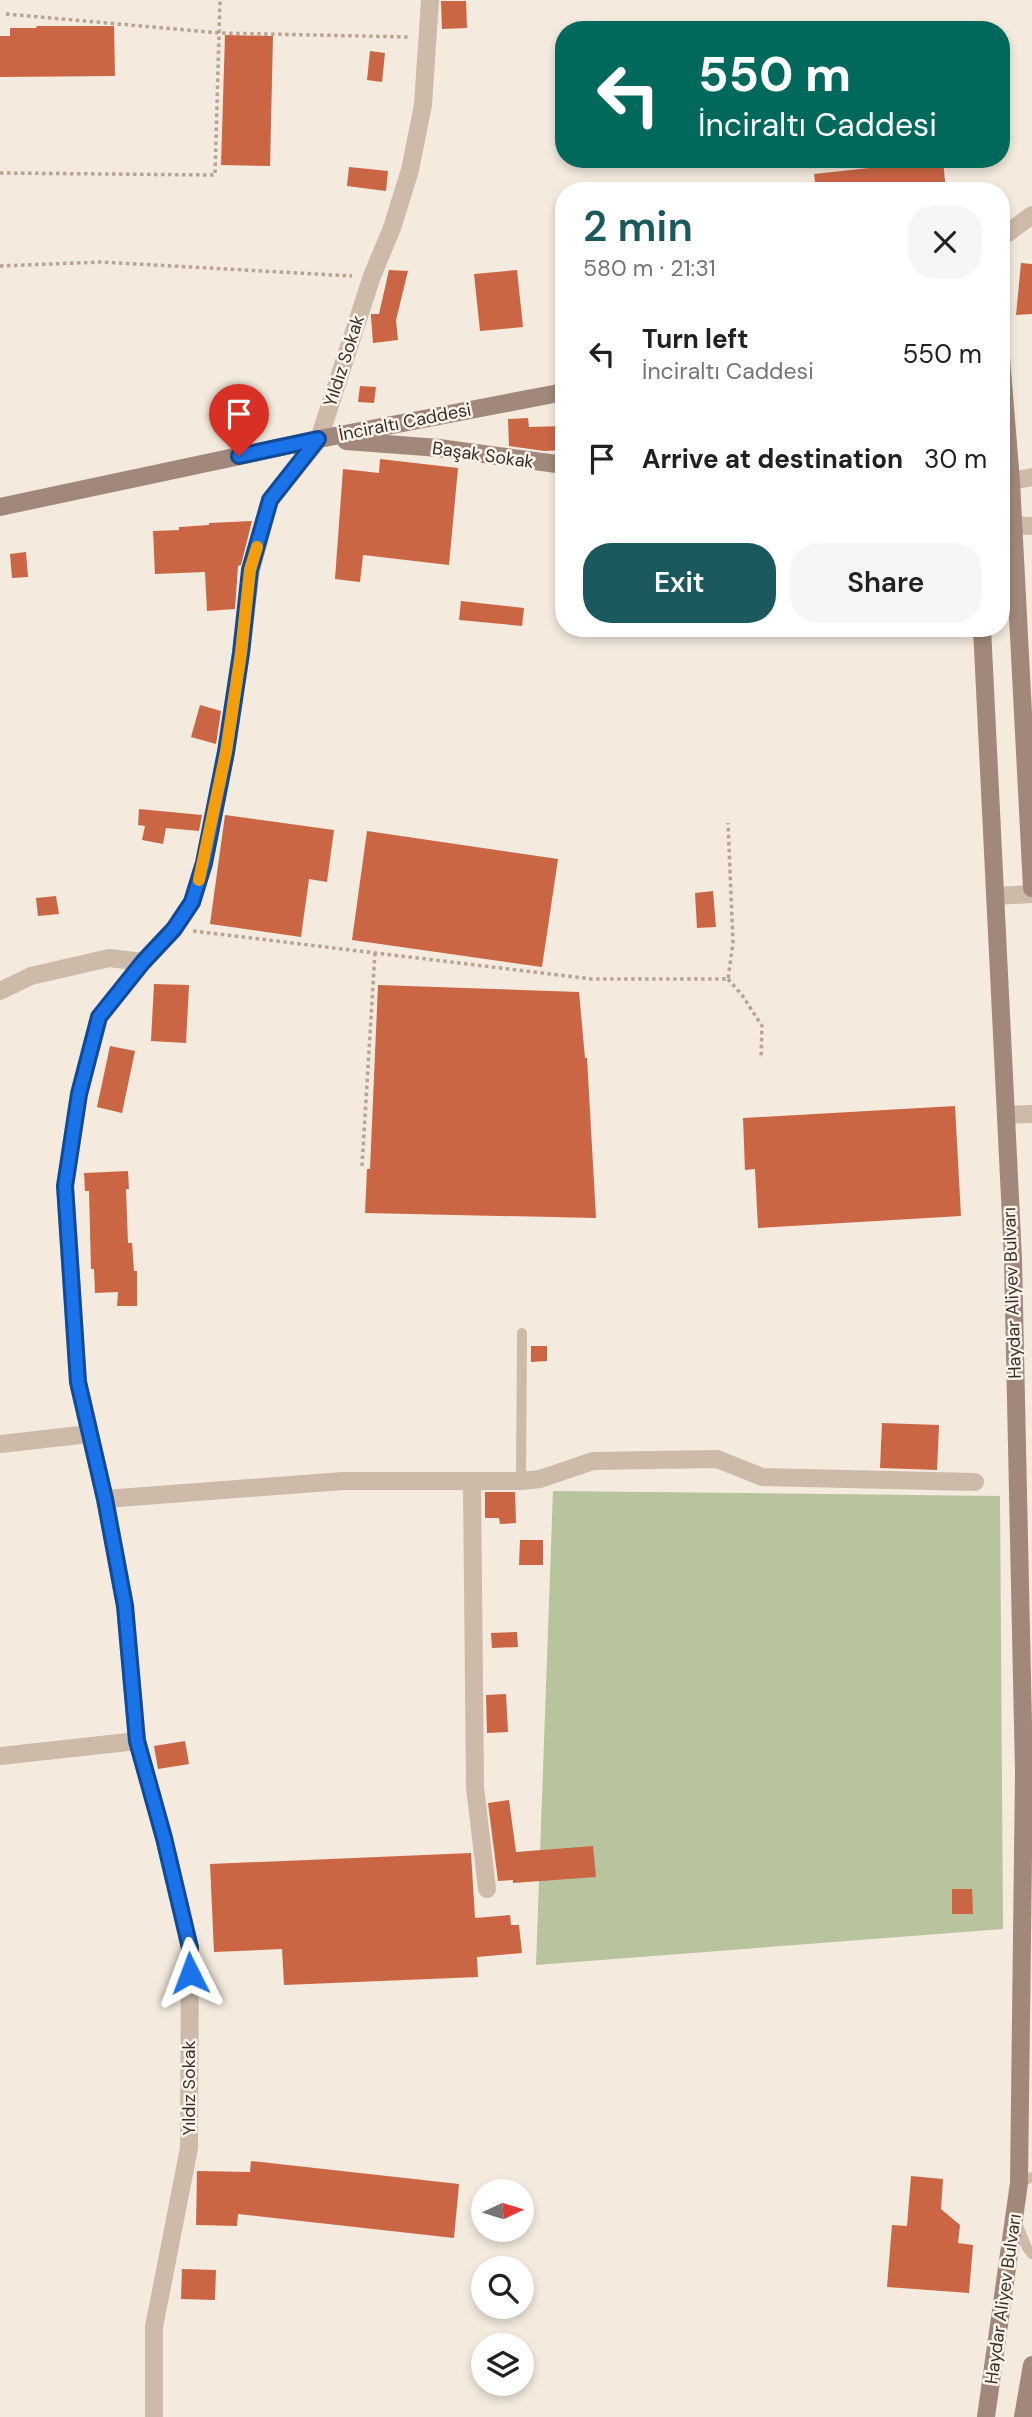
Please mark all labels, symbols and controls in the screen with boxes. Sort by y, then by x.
text: 550 m [698,42,851,106]
icon: left [583,49,674,140]
text: İnciraltı Caddesi [698,104,937,146]
text: 2 min [583,199,693,254]
button: close [908,205,982,279]
text: 580 m · 21:31 [583,253,716,283]
street label: Yıldız Sokak [318,312,370,410]
text: Turn left [642,322,749,356]
icon: left [583,335,621,373]
text: 550 m [902,337,982,371]
text: İnciraltı Caddesi [642,356,814,386]
pin [209,384,269,456]
icon: arrive [220,395,258,433]
street label: İnciraltı Caddesi [337,397,473,447]
street label: Başak Sokak [431,436,535,474]
icon: arrive [583,440,621,478]
text: Arrive at destination [642,442,903,476]
text: 30 m [924,442,987,476]
button: Exit [583,543,776,623]
button: Share [790,543,982,623]
street label: Haydar Aliyev Bulvarı [997,1207,1027,1379]
position arrow [153,1936,227,2010]
street label: Yıldız Sokak [177,2040,201,2136]
north arrow [471,2179,534,2242]
map controls [471,2179,534,2396]
street label: Haydar Aliyev Bulvarı [979,2212,1027,2386]
button: search [471,2256,534,2319]
button: layers [471,2333,534,2396]

